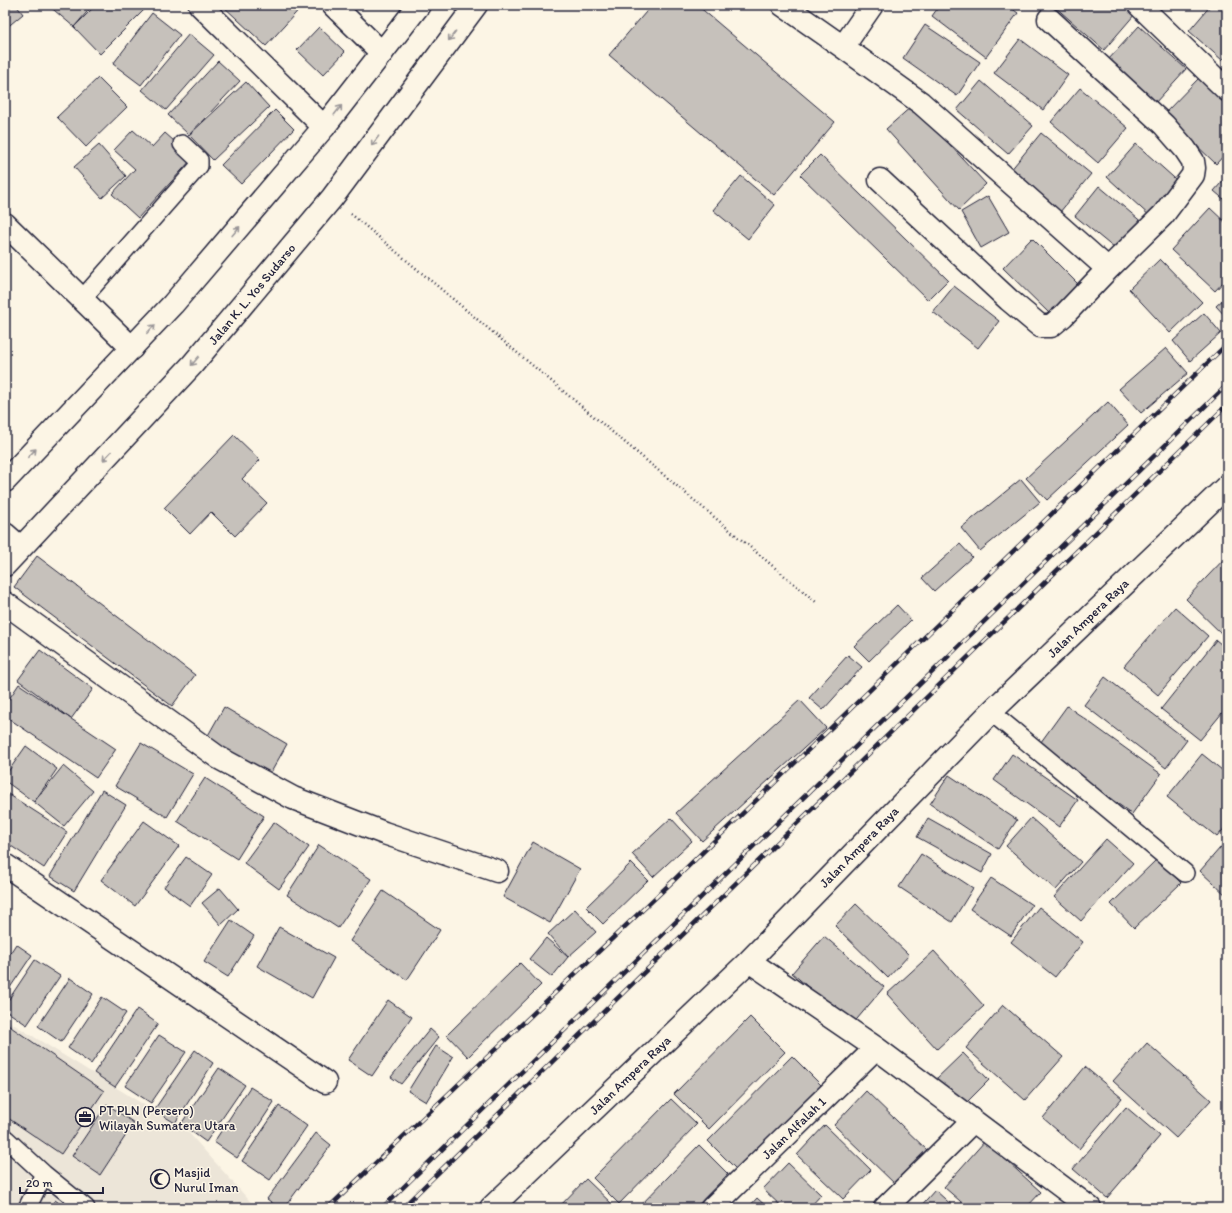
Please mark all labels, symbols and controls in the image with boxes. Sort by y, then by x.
one-way arrow [448,31,457,42]
one-way arrow [333,104,342,115]
one-way arrow [371,135,379,146]
one-way arrow [231,226,240,236]
street label: Jalan K. L. Yos Sudarso [205,240,299,348]
one-way arrow [146,323,155,334]
one-way arrow [191,355,200,366]
one-way arrow [27,448,37,458]
one-way arrow [102,451,112,461]
street label: Jalan Ampera Raya [1044,575,1132,661]
street label: Jalan Ampera Raya [816,803,902,891]
street label: Jalan Ampera Raya [586,1032,674,1118]
street label: Jalan Alfalah 1 [759,1094,829,1162]
place label: PT PLN (Persero) Wilayah Sumatera Utara [99,1103,236,1133]
office icon: PT PLN (Persero) Wilayah Sumatera Utara [74,1106,96,1128]
place label: Masjid Nurul Iman [174,1165,239,1195]
mosque icon: Masjid Nurul Iman [149,1168,171,1190]
scale bar [20,1169,103,1195]
text: 20 m [26,1176,53,1190]

